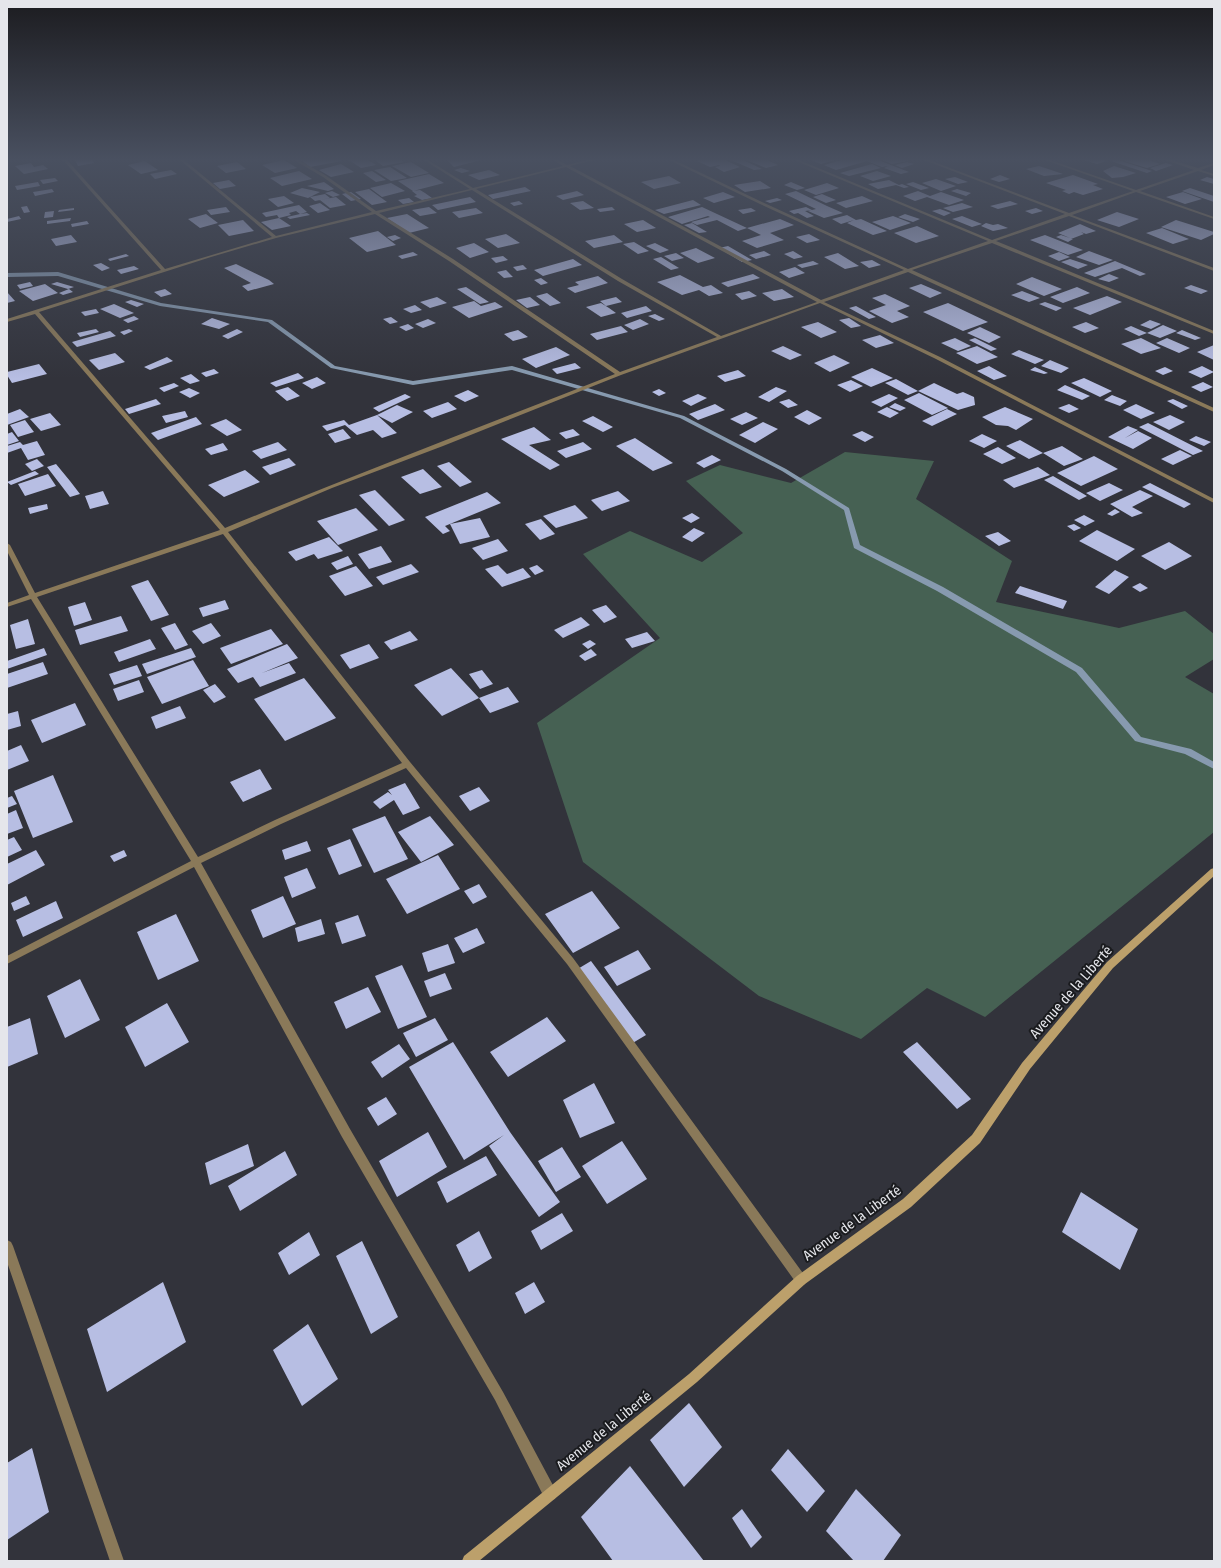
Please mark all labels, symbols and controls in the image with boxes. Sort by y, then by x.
street label: Avenue de la Liberté [1026,942,1116,1042]
street label: Avenue de la Liberté [800,1182,904,1264]
street label: Avenue de la Liberté [553,1387,655,1474]

